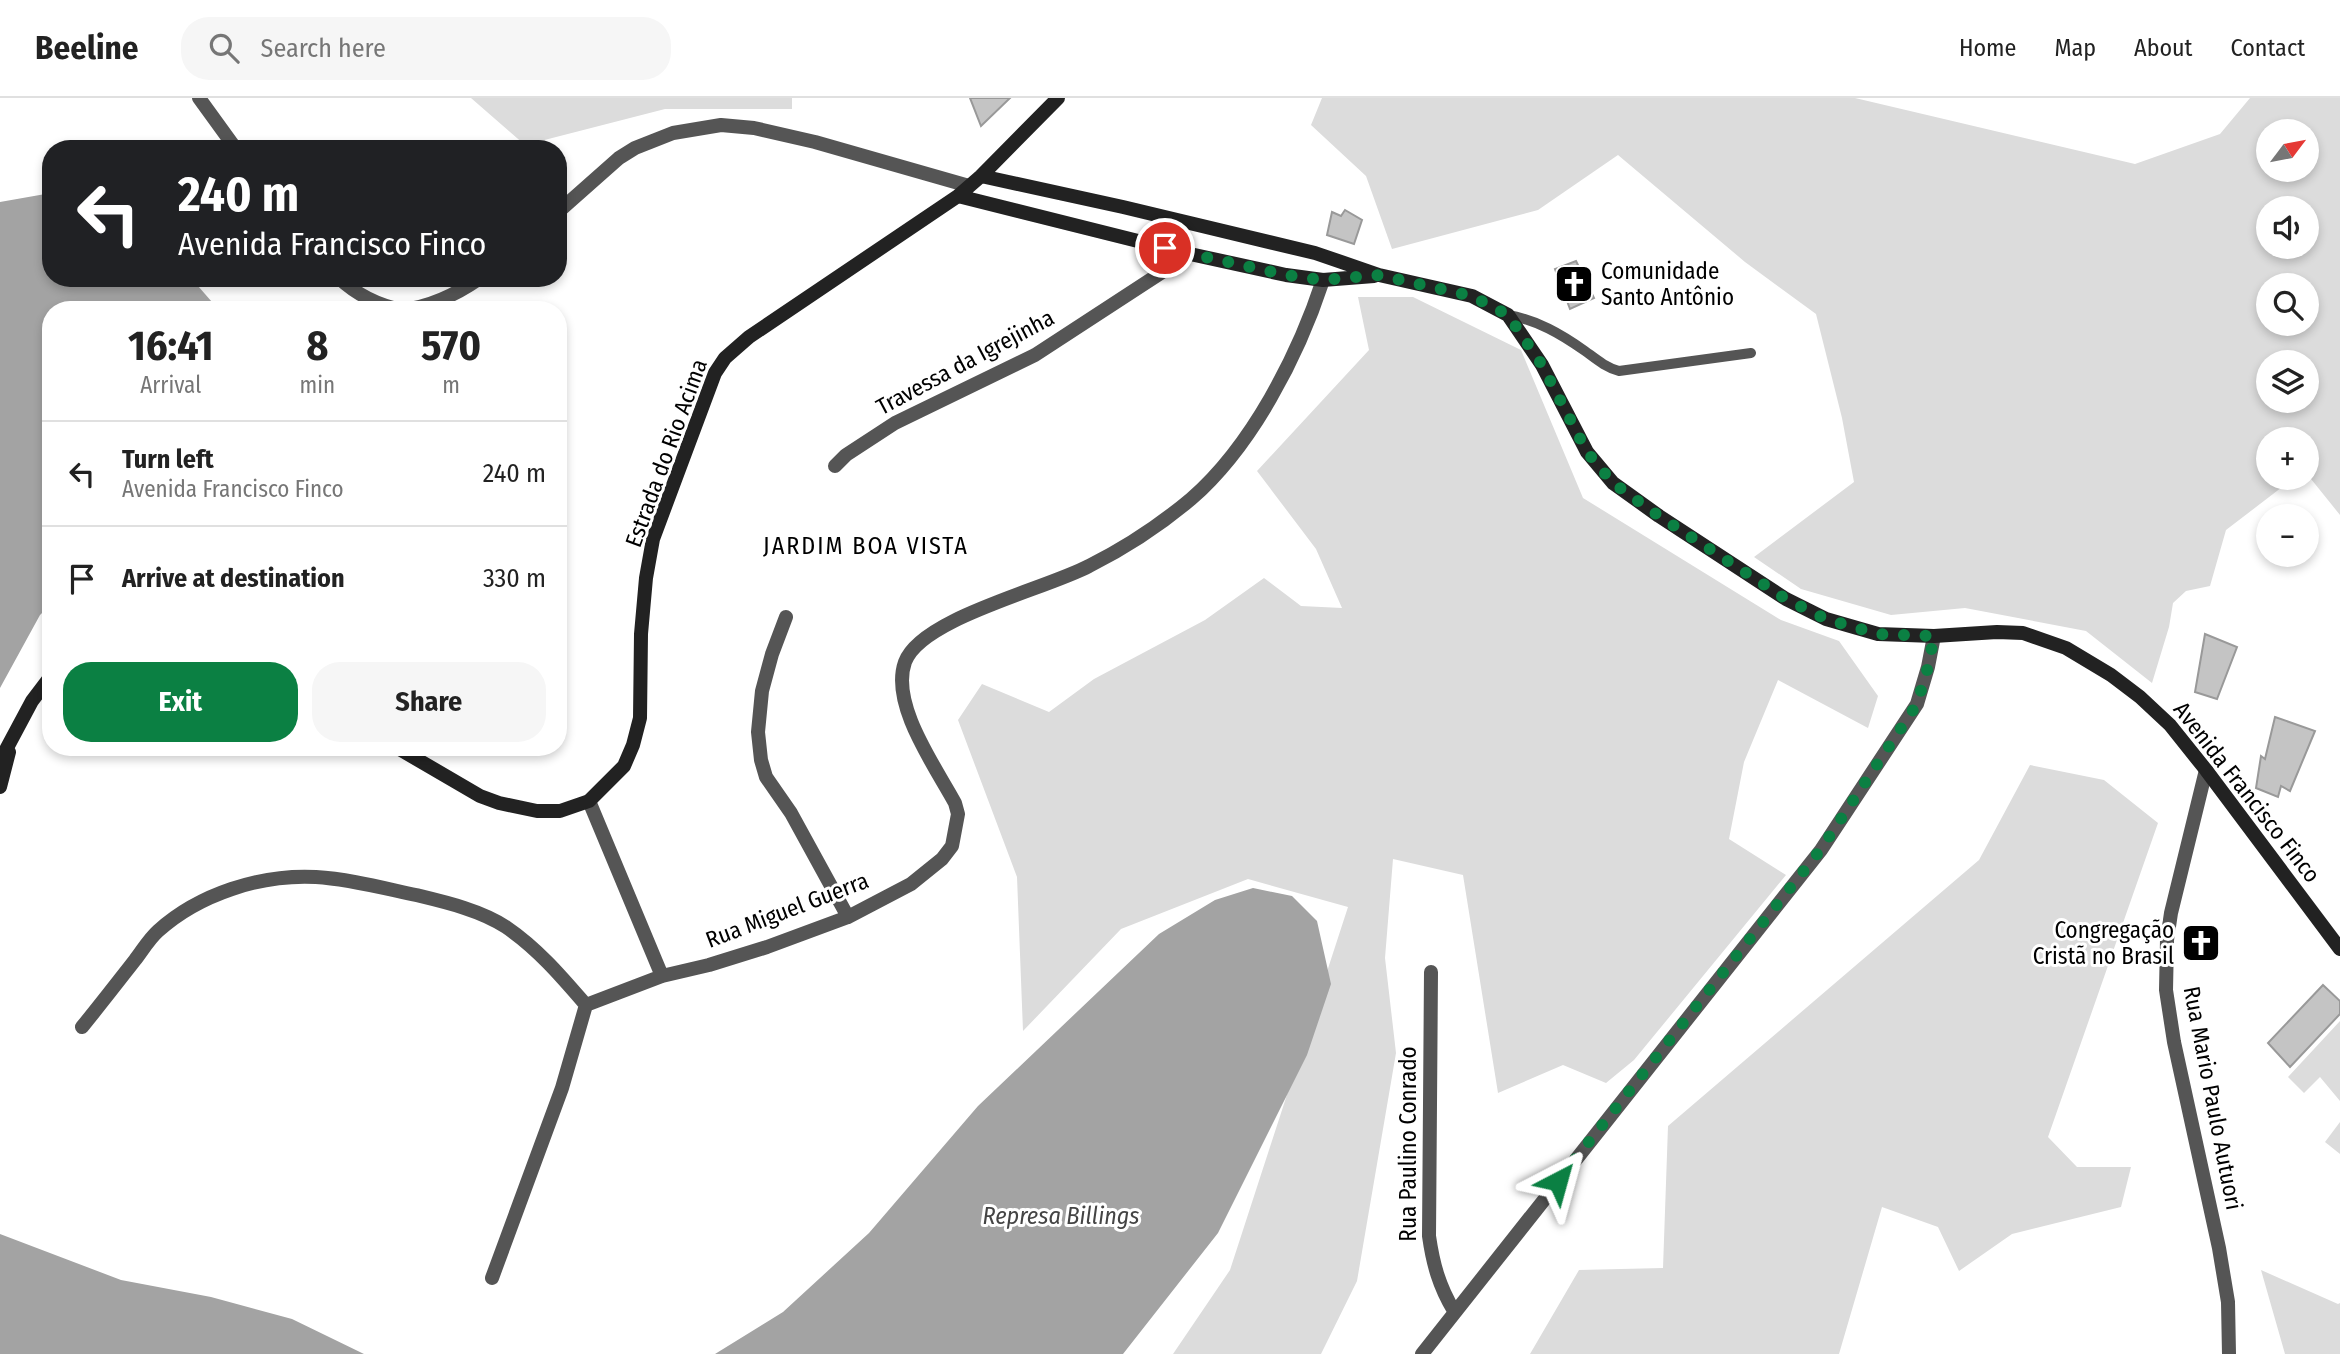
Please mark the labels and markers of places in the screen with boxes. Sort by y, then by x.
pin [1135,218,1195,278]
place label: Comunidade Santo Antônio [1601,257,1734,311]
church icon: Comunidade Santo Antônio [1553,263,1595,305]
place label: Congregação Cristã no Brasil [2033,916,2174,970]
church icon: Congregação Cristã no Brasil [2180,922,2222,964]

